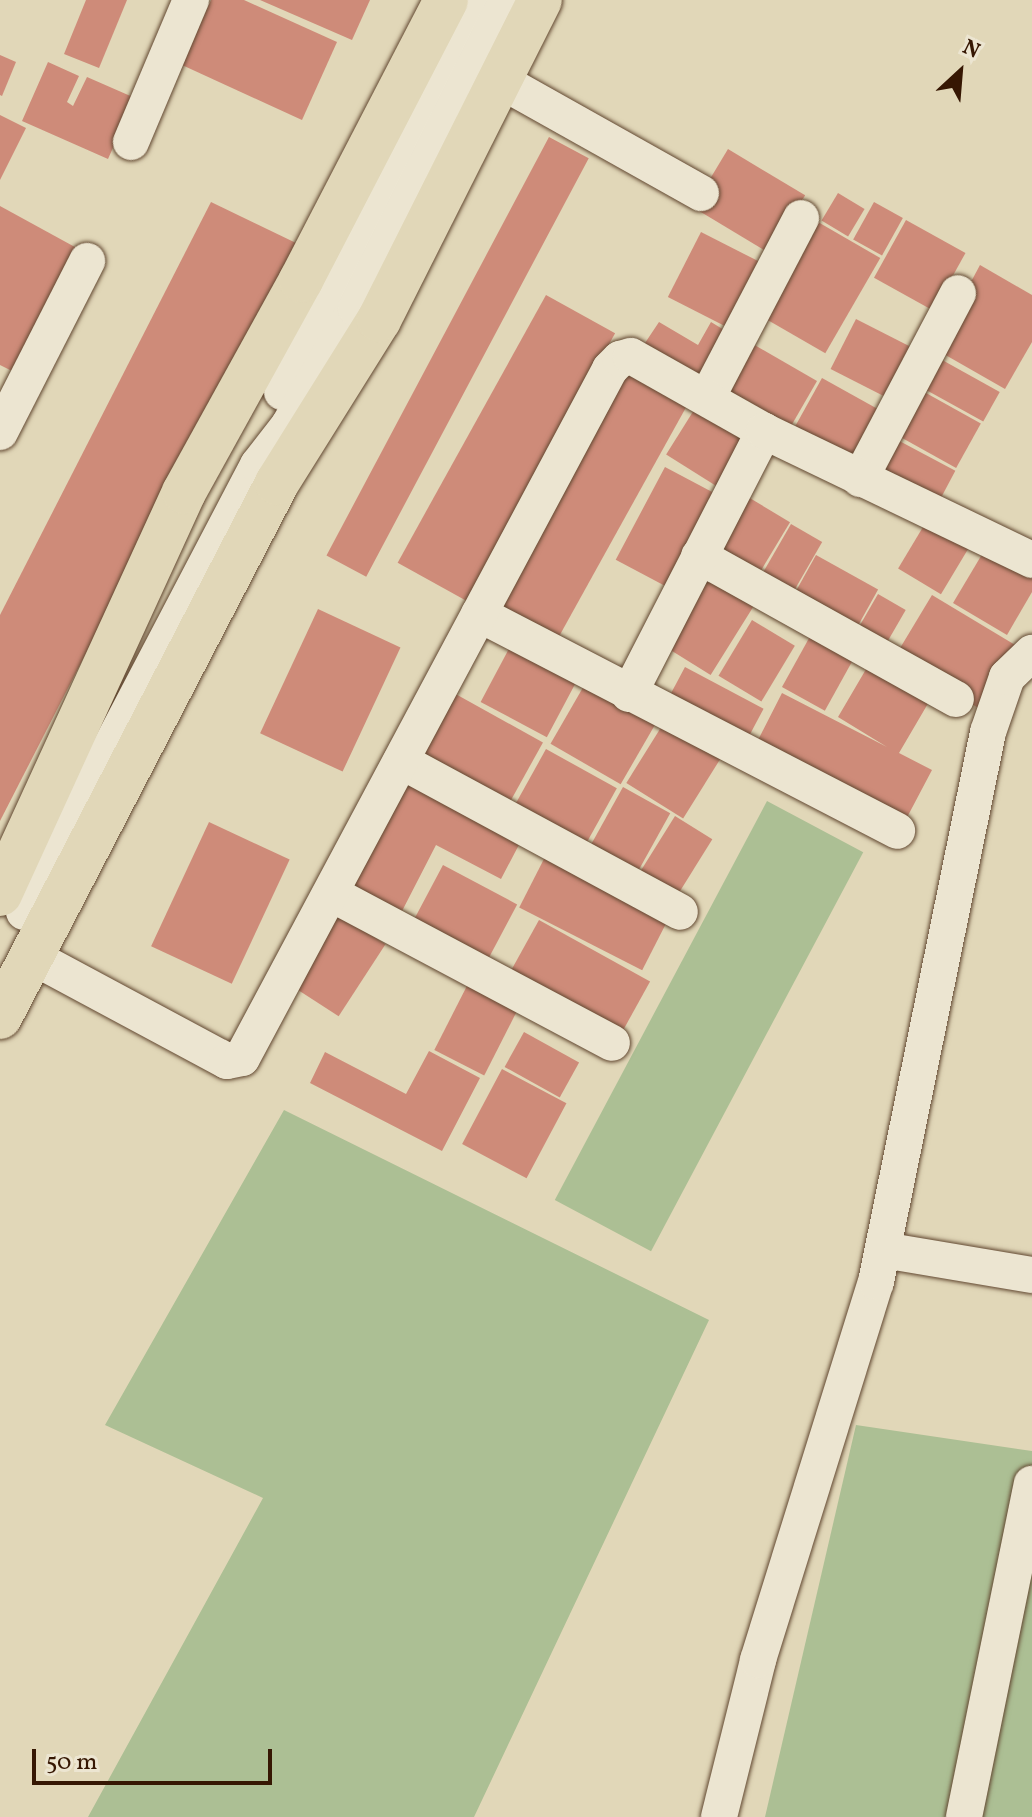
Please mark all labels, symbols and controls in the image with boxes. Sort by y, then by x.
north arrow [920,32,1000,112]
text: N [957,33,985,67]
scale bar [36,1733,276,1783]
text: 50 m [46,1746,98,1780]

